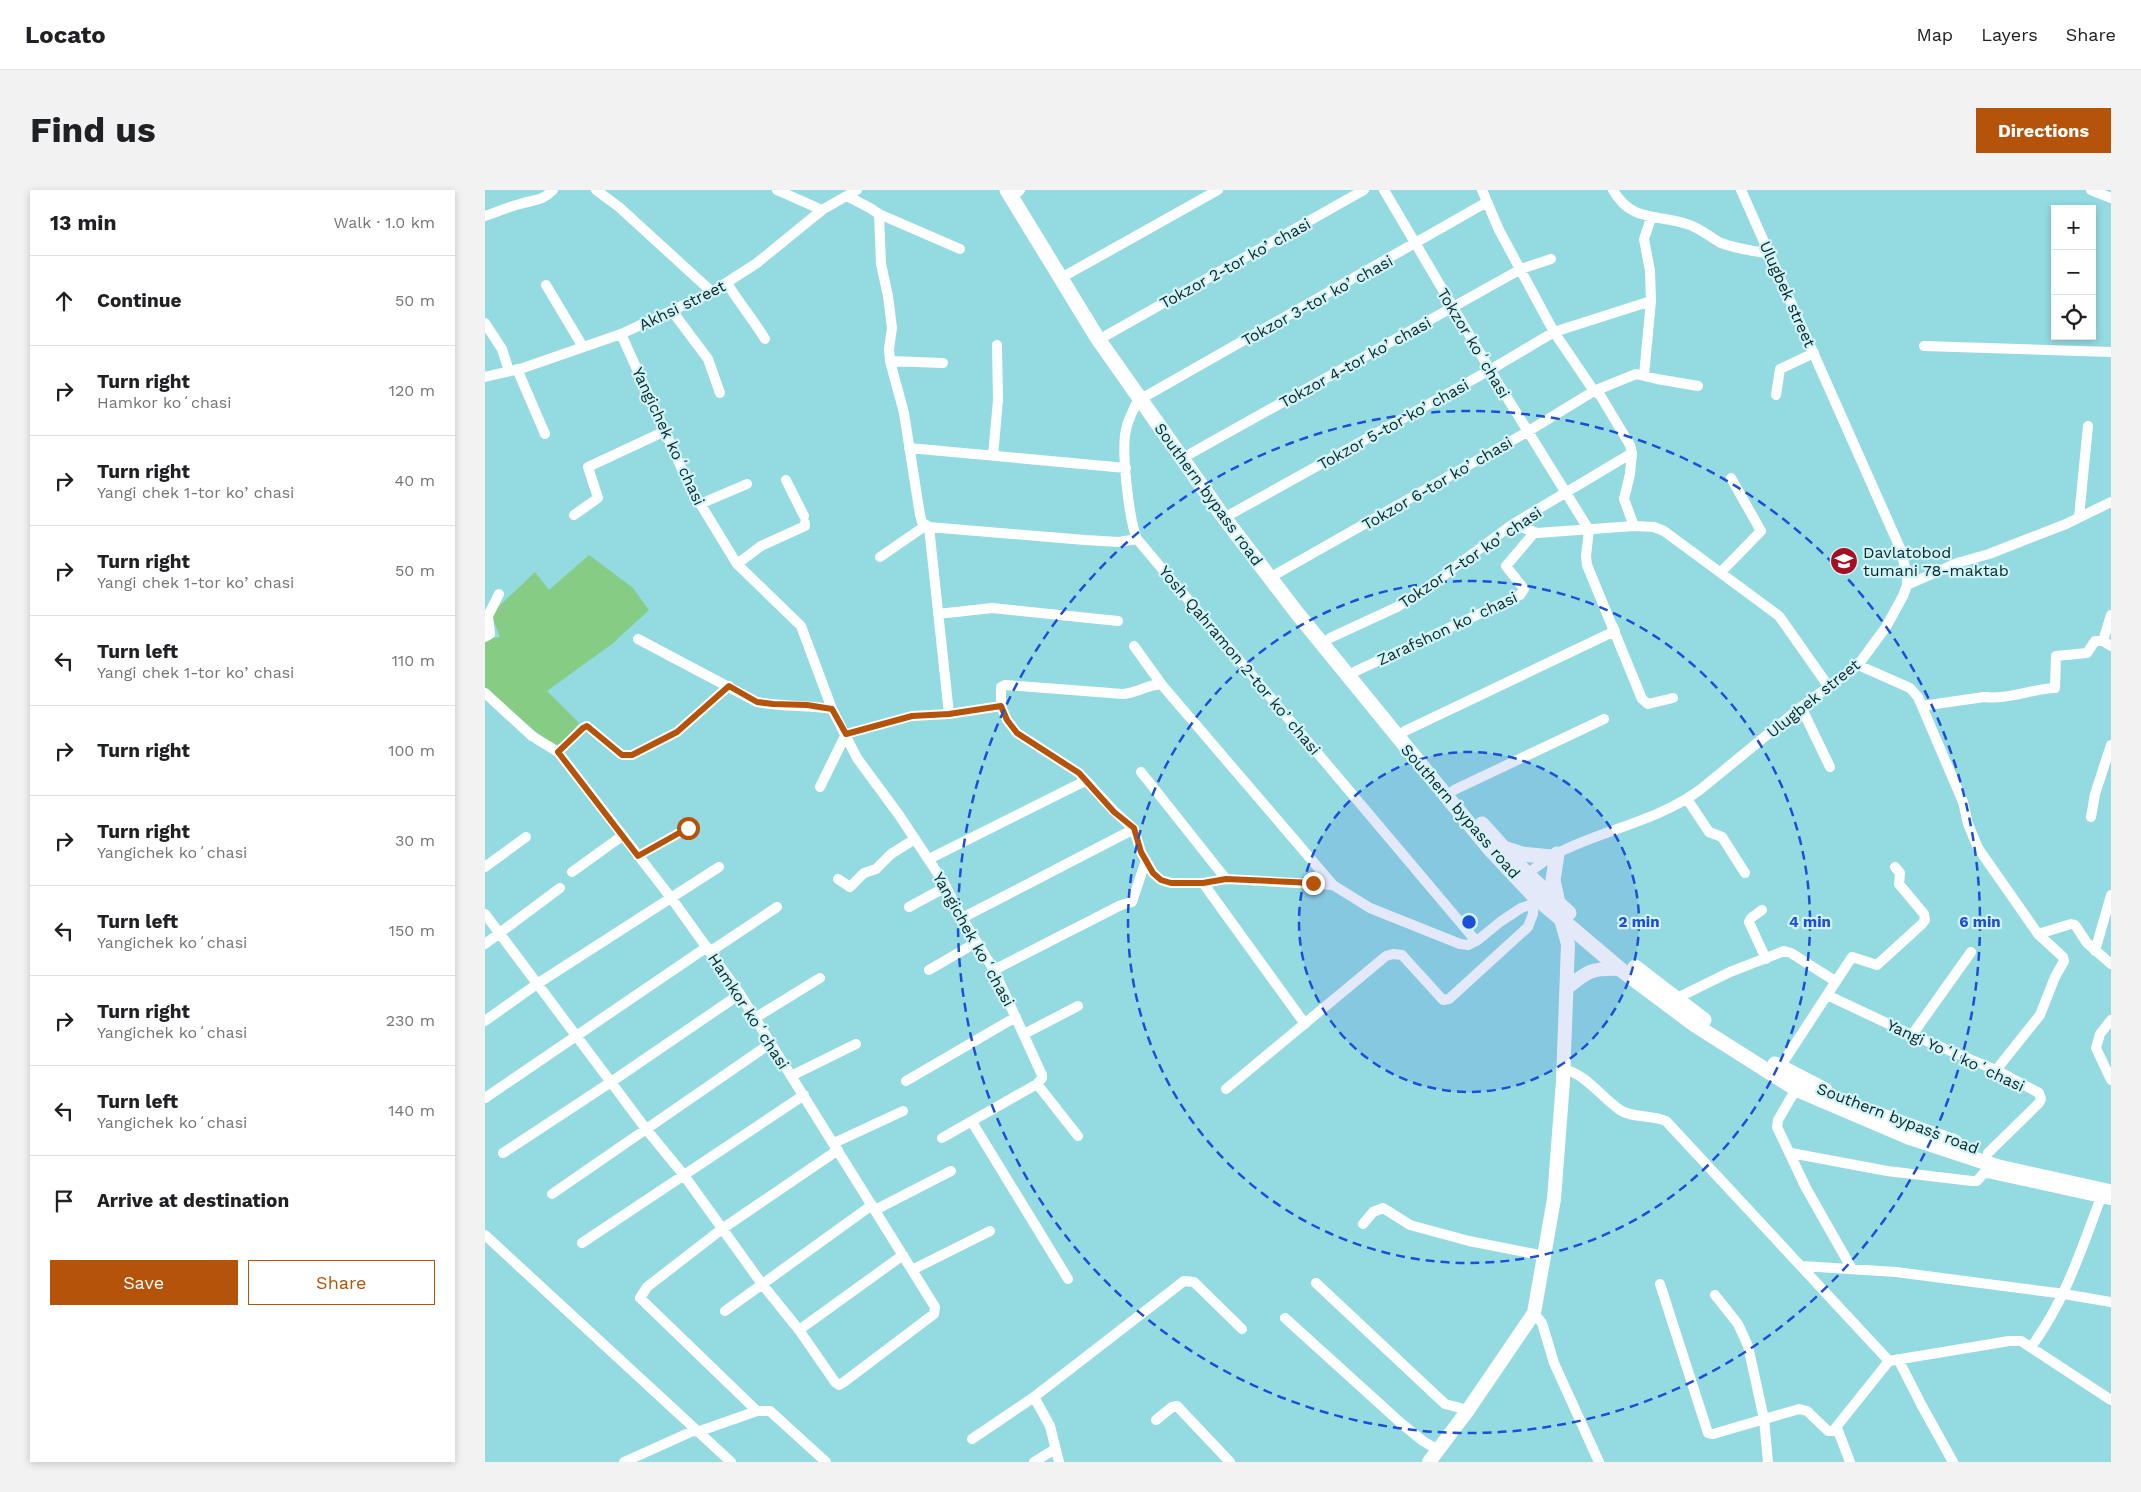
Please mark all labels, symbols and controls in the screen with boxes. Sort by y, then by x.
text: Locato [25,21,106,49]
text: Map [1916,24,1953,45]
text: Layers [1981,24,2038,45]
text: Share [2066,24,2116,45]
button: Directions [1976,108,2111,153]
text: Find us [30,109,156,151]
map controls [2051,205,2096,340]
button: + [2051,205,2096,250]
text: 13 min [50,210,116,235]
text: Walk · 1.0 km [334,213,435,232]
street label: Tokzor 2-tor koʼchasi [1157,214,1314,313]
street label: Ulugbek street [1756,238,1820,351]
button: − [2051,250,2096,295]
street label: Tokzor 3-tor koʼchasi [1238,251,1396,350]
street label: Akhsi street [636,276,729,335]
street label: Tokzor koʻchasi [1433,285,1514,402]
icon: ahead [50,287,78,315]
text: Continue [97,289,181,312]
text: 50 m [395,291,435,310]
button: locate [2051,295,2096,340]
street label: Tokzor 4-tor koʼchasi [1276,313,1434,412]
street label: Yangichek koʻchasi [628,364,709,508]
text: Turn right [97,370,190,393]
street label: Tokzor 5-tor koʼchasi [1314,375,1472,474]
icon: right [50,377,78,405]
text: 120 m [389,381,435,400]
text: Hamkor koʻchasi [97,393,232,412]
street label: Southern bypass road [1150,419,1267,569]
street label: Tokzor 6-tor koʼchasi [1359,433,1516,534]
text: Turn right [97,460,190,483]
icon: right [50,467,78,495]
text: 40 m [395,471,435,490]
text: Yangi chek 1-tor koʼchasi [97,483,294,502]
street label: Tokzor 7-tor koʼchasi [1395,503,1545,612]
place label: Davlatobod tumani 78-maktab [1863,543,2009,580]
school or university icon: Davlatobod tumani 78-maktab [1829,546,1859,576]
text: Turn right [97,550,190,573]
icon: right [50,557,78,585]
text: 50 m [395,561,435,580]
street label: Yosh Qahramon 2-tor koʼchasi [1155,562,1324,759]
text: Yangi chek 1-tor koʼchasi [97,573,294,592]
street label: Zarafshon koʻchasi [1374,588,1520,669]
text: Turn left [97,640,178,663]
icon: left [50,647,78,675]
text: 110 m [392,651,435,670]
street label: Ulugbek street [1763,655,1864,742]
text: Yangi chek 1-tor koʼchasi [97,663,294,682]
icon: right [50,737,78,765]
text: Turn right [97,739,190,762]
street label: Southern bypass road [1397,740,1524,882]
text: 100 m [388,741,435,760]
route start [677,817,700,840]
text: Turn right [97,820,190,843]
icon: right [50,827,78,855]
text: 30 m [395,831,435,850]
text: Yangichek koʻchasi [97,843,247,862]
street label: Yangichek koʻchasi [929,869,1018,1010]
route end [1302,872,1325,895]
text: Turn left [97,910,178,933]
centre of rings [1460,913,1478,931]
text: 2 min [1618,913,1660,931]
text: 4 min [1789,913,1831,931]
text: 6 min [1959,913,2001,931]
icon: left [50,917,78,945]
text: 150 m [389,921,435,940]
text: Yangichek koʻchasi [97,933,247,952]
street label: Hamkor koʻchasi [704,950,793,1073]
text: Turn right [97,1000,190,1023]
icon: right [50,1007,78,1035]
text: 230 m [386,1011,435,1030]
street label: Yangi Yoʻl koʻchasi [1884,1015,2028,1096]
text: Yangichek koʻchasi [97,1023,247,1042]
street label: Southern bypass road [1814,1079,1981,1158]
text: Turn left [97,1090,178,1113]
icon: left [50,1097,78,1125]
text: 140 m [388,1101,435,1120]
text: Yangichek koʻchasi [97,1113,247,1132]
icon: arrive [50,1187,78,1215]
text: Arrive at destination [97,1189,289,1212]
button: Save [50,1260,238,1305]
button: Share [248,1260,435,1305]

